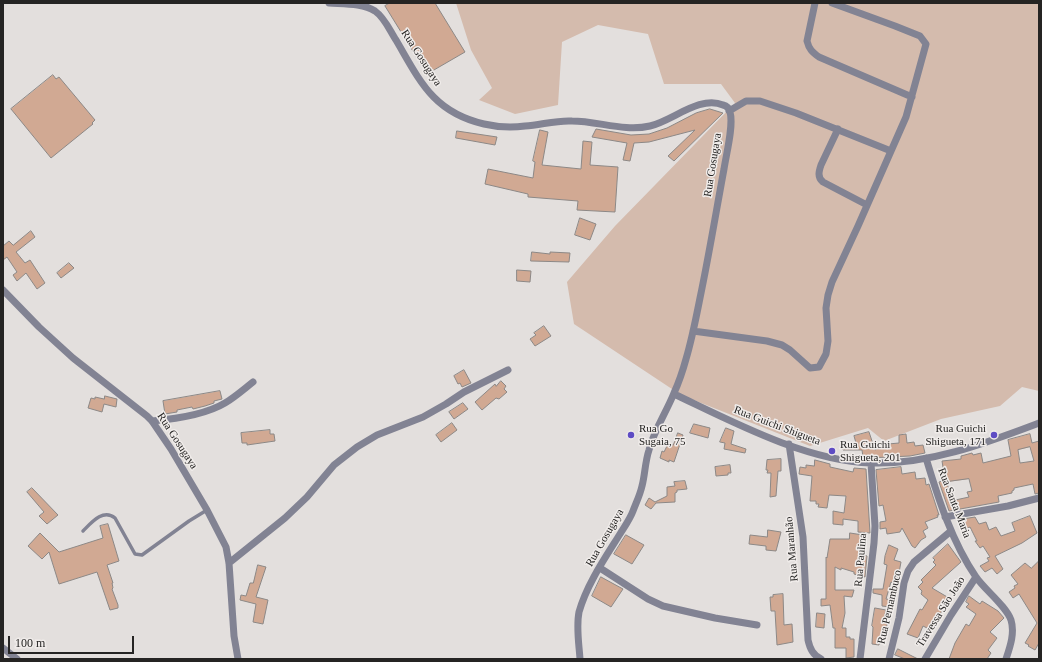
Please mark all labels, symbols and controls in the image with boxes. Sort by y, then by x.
street label: Rua Gosugaya [398,27,444,89]
street label: Rua Gosugaya [701,132,725,198]
street label: Rua Guichi Shigueta [732,403,822,449]
street label: Rua Gosugaya [154,410,200,472]
place label: Rua Go Sugaia, 75 [639,422,685,448]
place label: Rua Guichi Shigueta, 171 [926,422,986,448]
marker: Rua Go Sugaia, 75 [626,430,636,440]
marker: Rua Guichi Shigueta, 171 [989,430,999,440]
place label: Rua Guichi Shigueta, 201 [840,438,900,464]
marker: Rua Guichi Shigueta, 201 [827,446,837,456]
street label: Rua Santa Maria [935,466,973,540]
street label: Rua Gosugaya [583,507,627,569]
street label: Rua Maranhão [783,516,801,582]
street label: Rua Paulina [852,533,870,587]
street label: Rua Pernambuco [875,569,905,645]
street label: Travessa São João [914,574,968,650]
scale bar [10,628,136,654]
text: 100 m [15,636,45,650]

